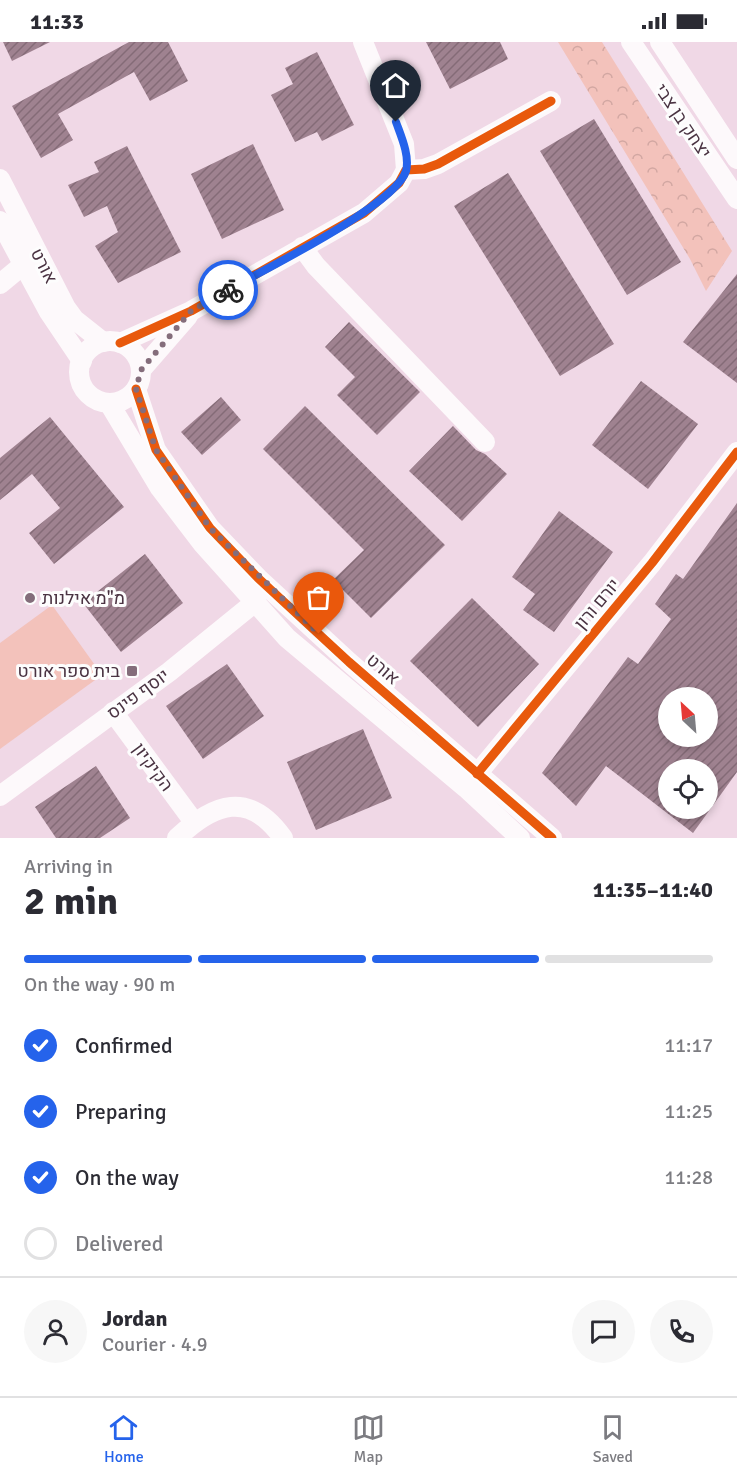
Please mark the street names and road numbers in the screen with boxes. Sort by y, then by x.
street label: יצחק בן צבי [650,80,716,162]
street label: אורט [26,245,62,287]
street label: יורם ורון [569,574,625,634]
street label: אורט [362,649,404,689]
street label: יוסף פינס [103,664,173,724]
street label: הקיקיון [128,739,178,795]

